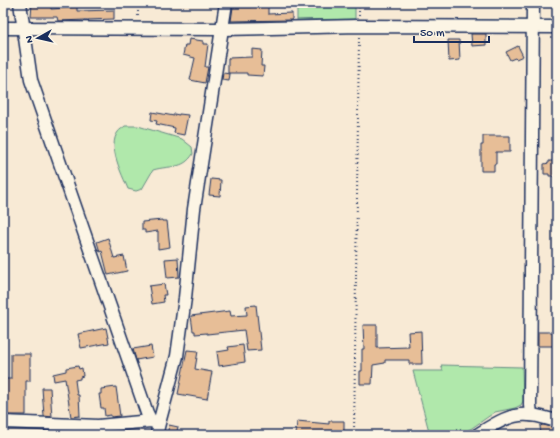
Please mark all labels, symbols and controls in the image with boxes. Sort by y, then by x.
north arrow [18,18,58,58]
scale bar [414,18,489,44]
text: 50 m [420,27,445,41]
text: N [24,35,37,44]

